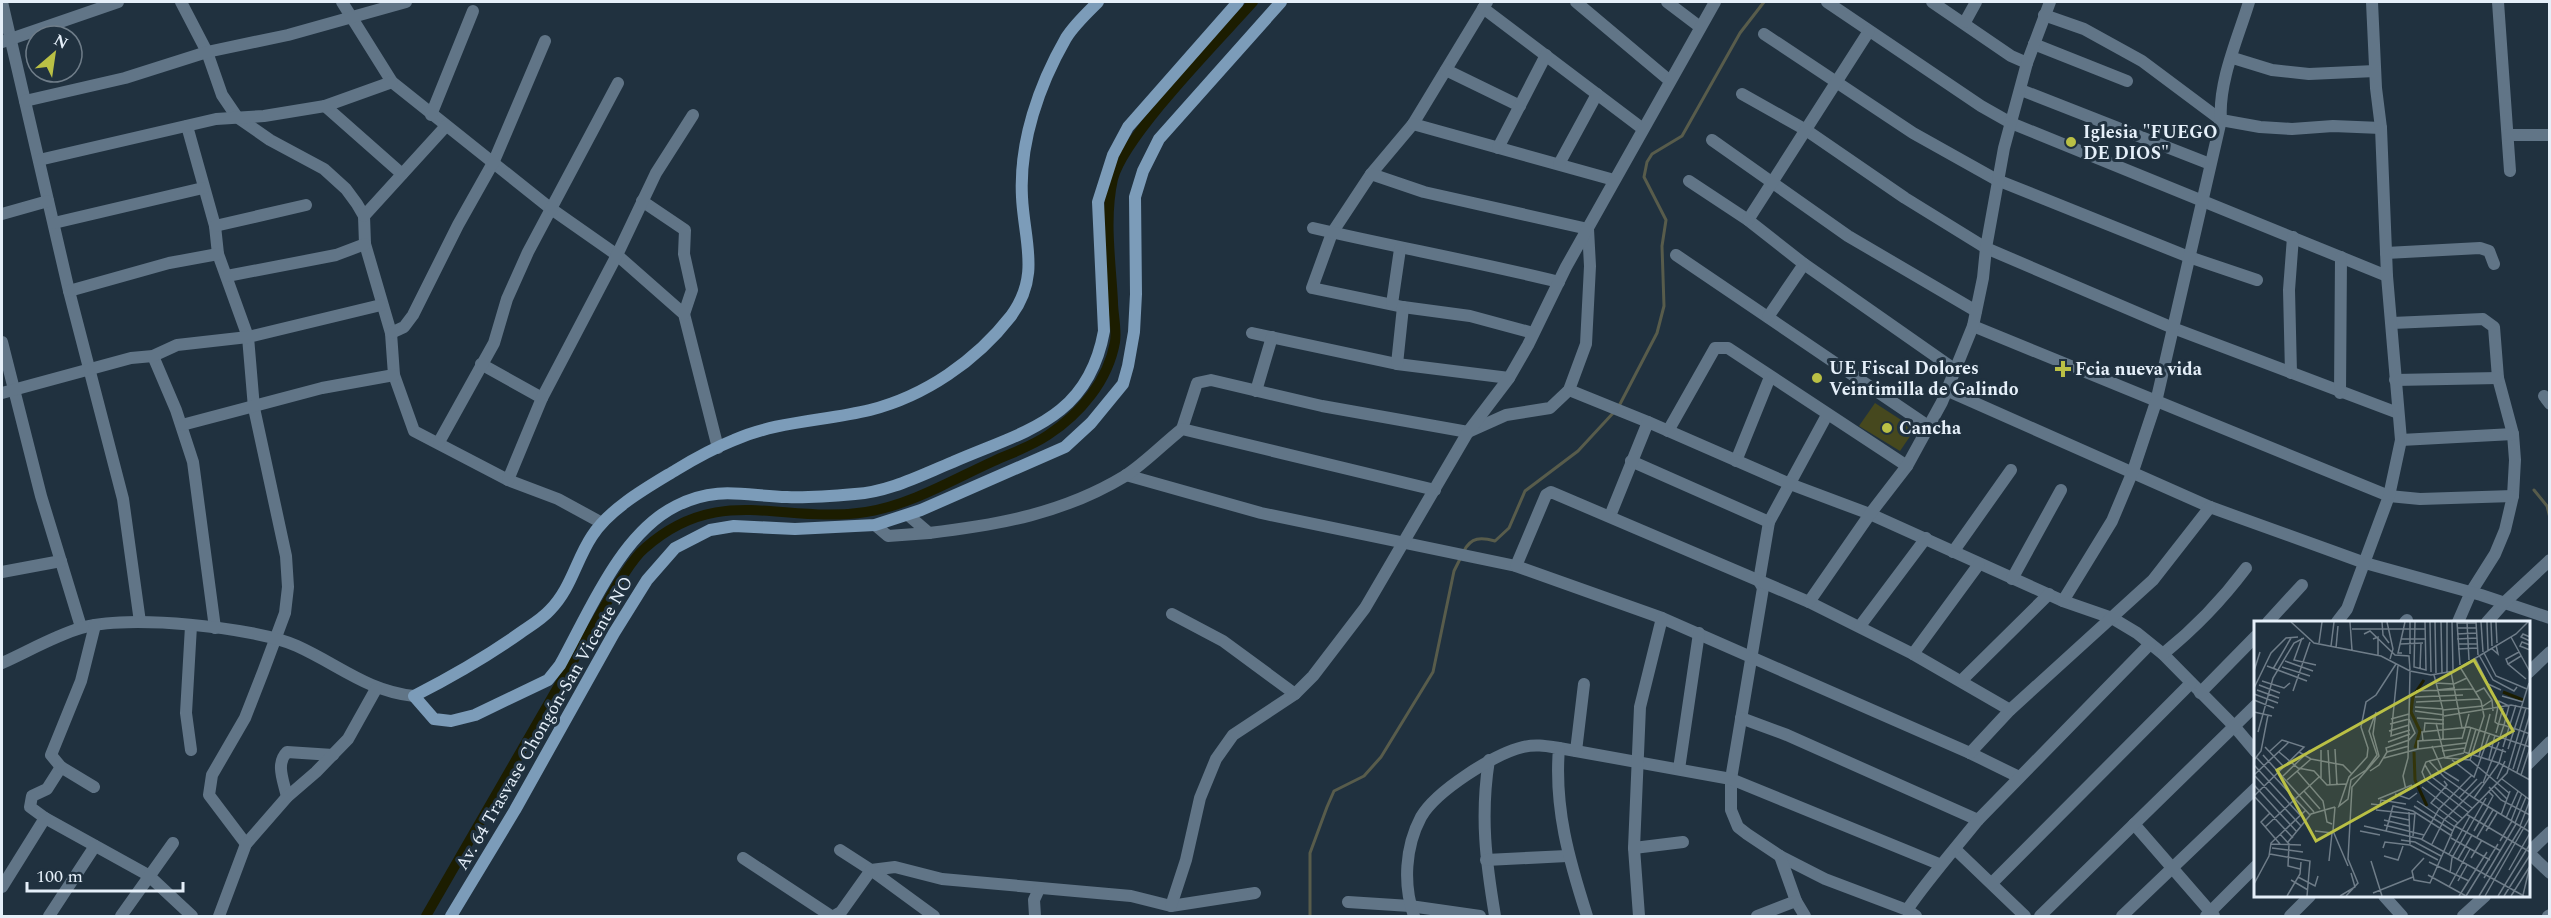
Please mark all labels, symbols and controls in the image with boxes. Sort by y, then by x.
north arrow [24,24,84,84]
text: N [49,28,72,55]
place label: Iglesia "FUEGO DE DIOS" [2083,119,2217,167]
marker: Iglesia "FUEGO DE DIOS" [2064,135,2078,149]
place label: UE Fiscal Dolores Veintimilla de Galindo [1829,355,2019,403]
place label: Fcia nueva vida [2075,356,2203,383]
marker: Fcia nueva vida [2056,362,2070,376]
marker: UE Fiscal Dolores Veintimilla de Galindo [1810,371,1824,385]
place label: Cancha [1899,415,1962,442]
marker: Cancha [1880,421,1894,435]
street label: Av. 64 Trasvase Chongón-San Vicente NO [449,571,640,875]
inset map [2254,621,2530,897]
scale bar [27,855,183,893]
text: 100 m [36,863,83,890]

